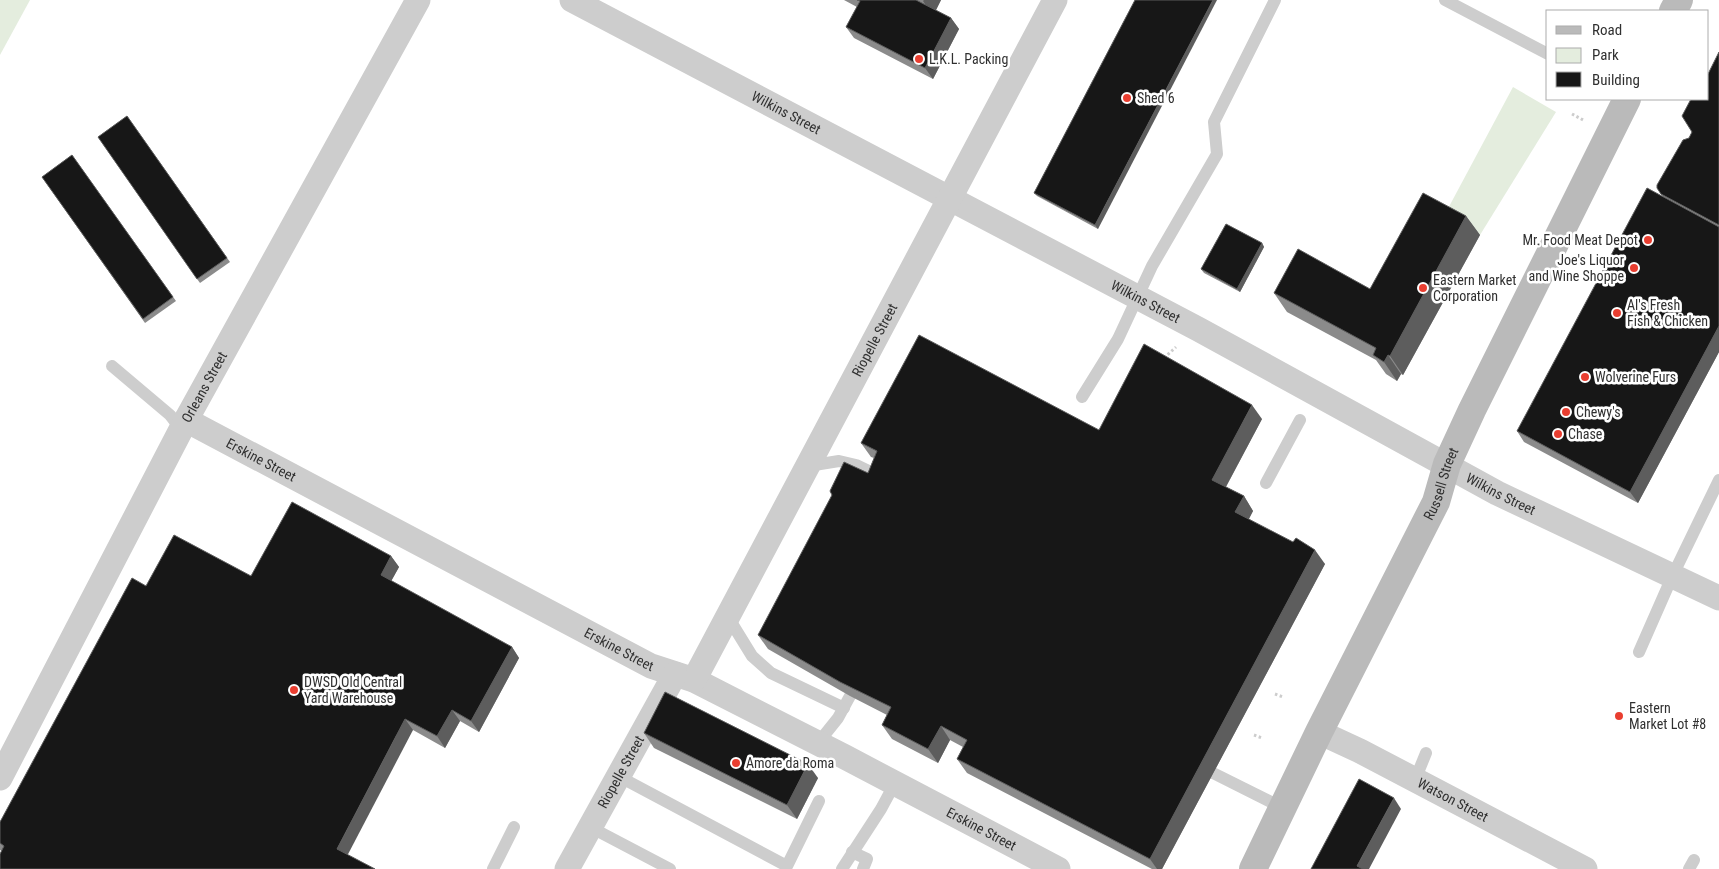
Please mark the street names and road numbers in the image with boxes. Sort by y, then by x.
street label: Wilkins Street [749,88,824,137]
street label: Wilkins Street [1108,277,1183,326]
street label: Riopelle Street [849,301,900,379]
street label: Orleans Street [178,349,230,425]
street label: Erskine Street [224,435,299,485]
street label: Russell Street [1420,445,1462,523]
street label: Wilkins Street [1463,470,1538,518]
street label: Erskine Street [582,624,656,674]
street label: Riopelle Street [594,733,647,811]
street label: Watson Street [1415,775,1491,825]
street label: Erskine Street [944,804,1019,854]

